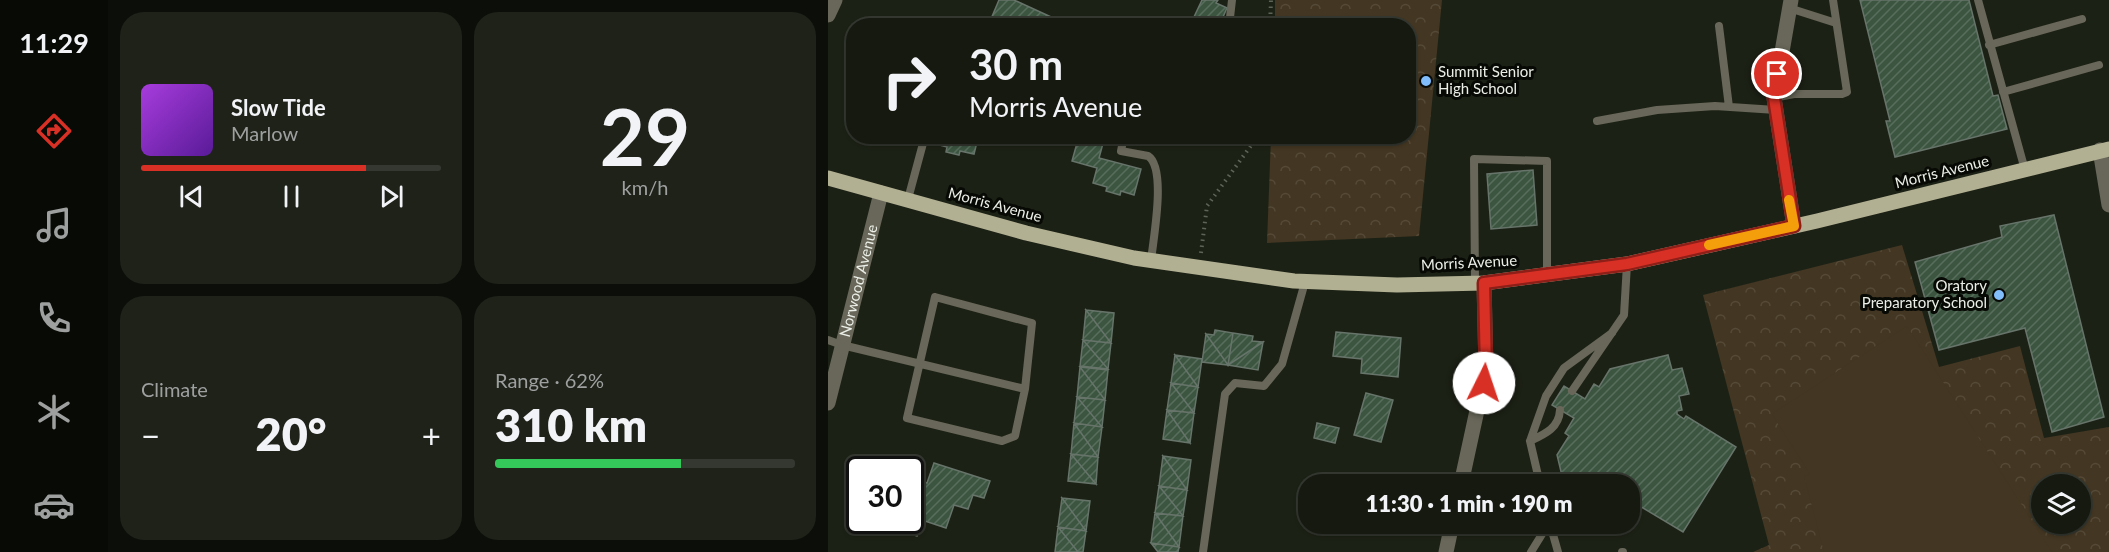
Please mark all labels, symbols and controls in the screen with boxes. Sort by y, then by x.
text: 11:29 [19,26,89,59]
text: 30 m [969,39,1063,89]
icon: right [870,42,948,120]
pin [1751,48,1802,99]
icon: arrive [1760,57,1793,90]
place label: Summit Senior High School [1438,62,1534,97]
marker: Summit Senior High School [1419,74,1433,88]
text: 29 [600,89,690,183]
text: Morris Avenue [969,90,1142,123]
text: Slow Tide [231,94,326,121]
icon: directions [33,110,75,152]
text: Marlow [231,121,298,145]
street label: Morris Avenue [1893,151,1991,191]
text: km/h [622,175,668,199]
icon: previous [175,180,208,213]
icon: pause [275,180,308,213]
icon: next [375,180,408,213]
street label: Morris Avenue [946,183,1044,225]
icon: music [33,204,75,246]
street label: Norwood Avenue [835,222,881,339]
street label: Morris Avenue [1420,250,1518,274]
place label: Oratory Preparatory School [1862,276,1987,311]
marker: Oratory Preparatory School [1992,288,2006,302]
icon: phone [33,297,75,339]
position arrow [1452,351,1516,415]
text: Range · 62% [495,368,604,392]
text: Climate [141,377,208,401]
icon: climate [33,391,75,433]
text: 310 km [495,398,647,452]
text: 20° [256,407,326,461]
text: − [141,415,160,455]
text: + [422,415,441,455]
speed limit sign: 30 [846,456,924,534]
map controls [2031,474,2091,534]
button: layers [2031,474,2091,534]
icon: car [33,484,75,526]
text: 11:30 · 1 min · 190 m [1366,490,1572,517]

